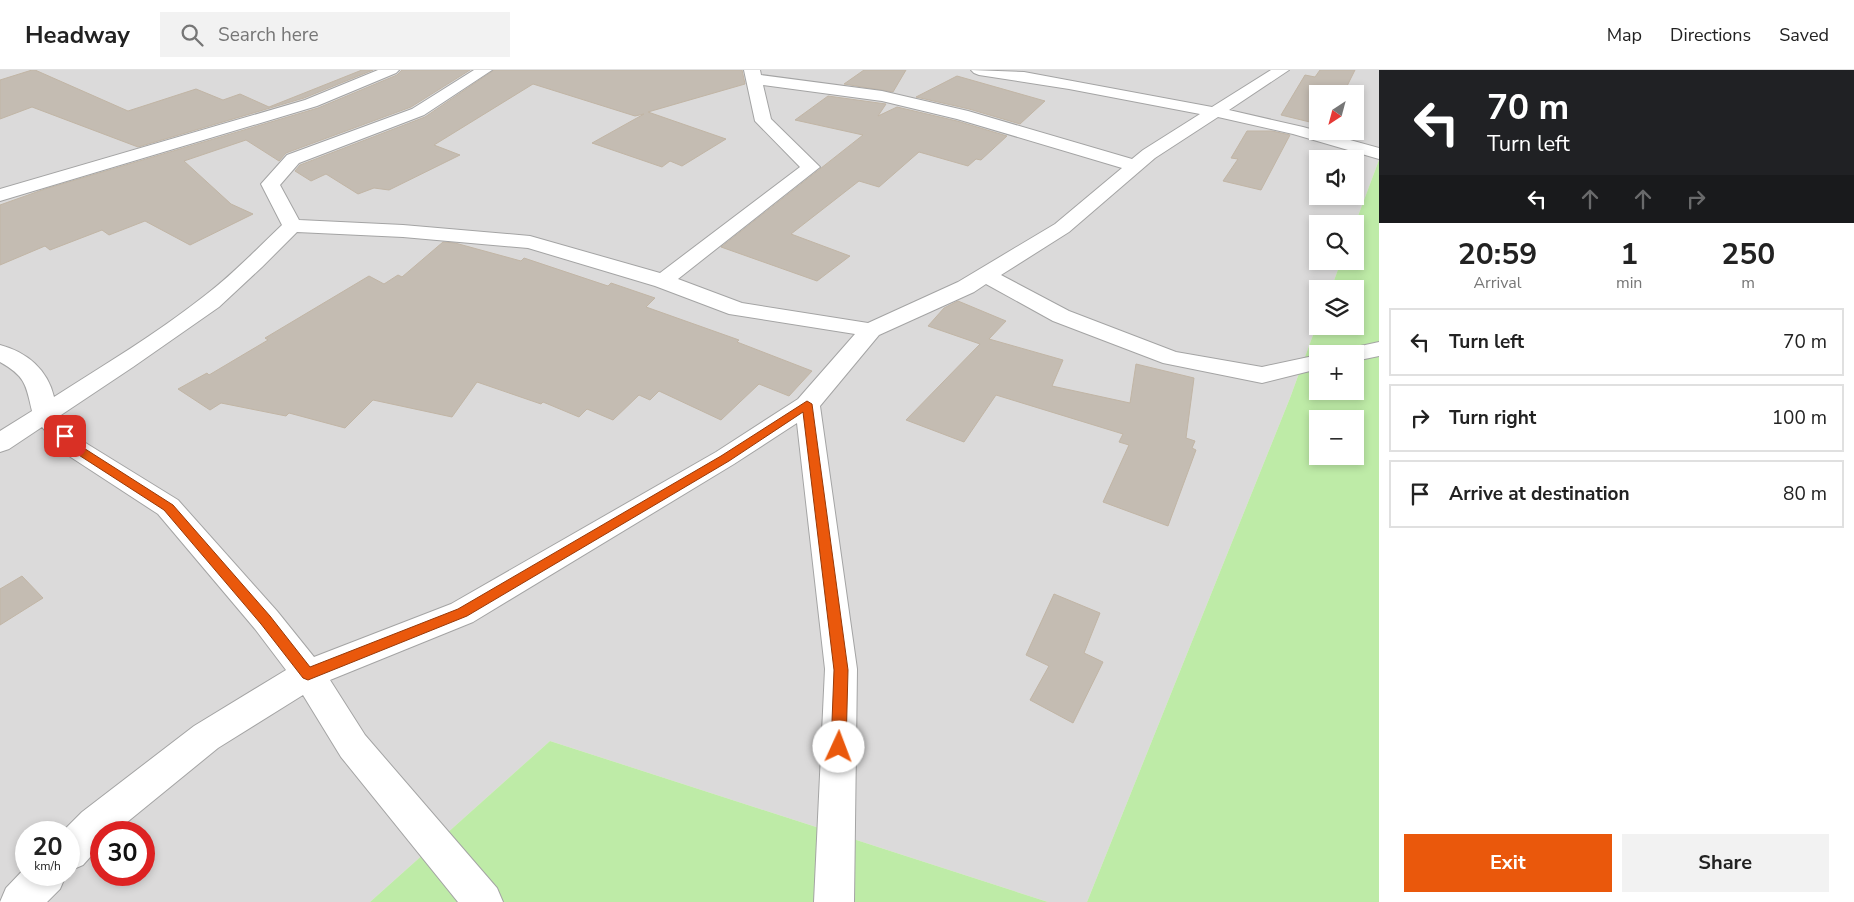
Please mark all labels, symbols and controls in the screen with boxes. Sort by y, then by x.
search box [160,12,510,57]
text: Headway [25,19,130,51]
icon: search [178,21,206,49]
text: Search here [218,22,319,48]
text: Map [1607,23,1642,47]
text: Directions [1670,23,1751,47]
text: Saved [1779,23,1829,47]
text: 70 m [1487,84,1569,131]
north arrow [1309,85,1364,140]
map controls [1309,85,1364,465]
icon: left [1404,90,1469,155]
text: Turn left [1487,129,1570,159]
button: sound [1309,150,1364,205]
icon: left [1523,185,1551,213]
icon: ahead [1576,185,1604,213]
icon: ahead [1629,185,1657,213]
icon: right [1682,185,1710,213]
button: search [1309,215,1364,270]
text: 20:59 [1458,234,1537,275]
text: 1 [1620,234,1638,275]
text: 250 [1721,234,1775,275]
text: Arrival [1473,272,1522,294]
text: min [1616,272,1642,294]
text: m [1741,272,1755,294]
button: layers [1309,280,1364,335]
icon: left [1406,328,1434,356]
text: Turn left [1449,329,1524,355]
text: 70 m [1783,329,1827,355]
button: + [1309,345,1364,400]
icon: right [1406,404,1434,432]
text: Turn right [1449,405,1536,431]
text: 100 m [1772,405,1827,431]
button: − [1309,410,1364,465]
pin [44,415,86,457]
icon: arrive [51,422,79,450]
icon: arrive [1406,480,1434,508]
text: Arrive at destination [1449,481,1630,507]
text: 80 m [1783,481,1827,507]
position arrow [812,720,864,772]
speed limit sign: 30 [90,821,155,886]
text: 20 [32,830,63,864]
button: Exit [1404,834,1612,892]
button: Share [1622,834,1829,892]
text: km/h [34,858,61,874]

